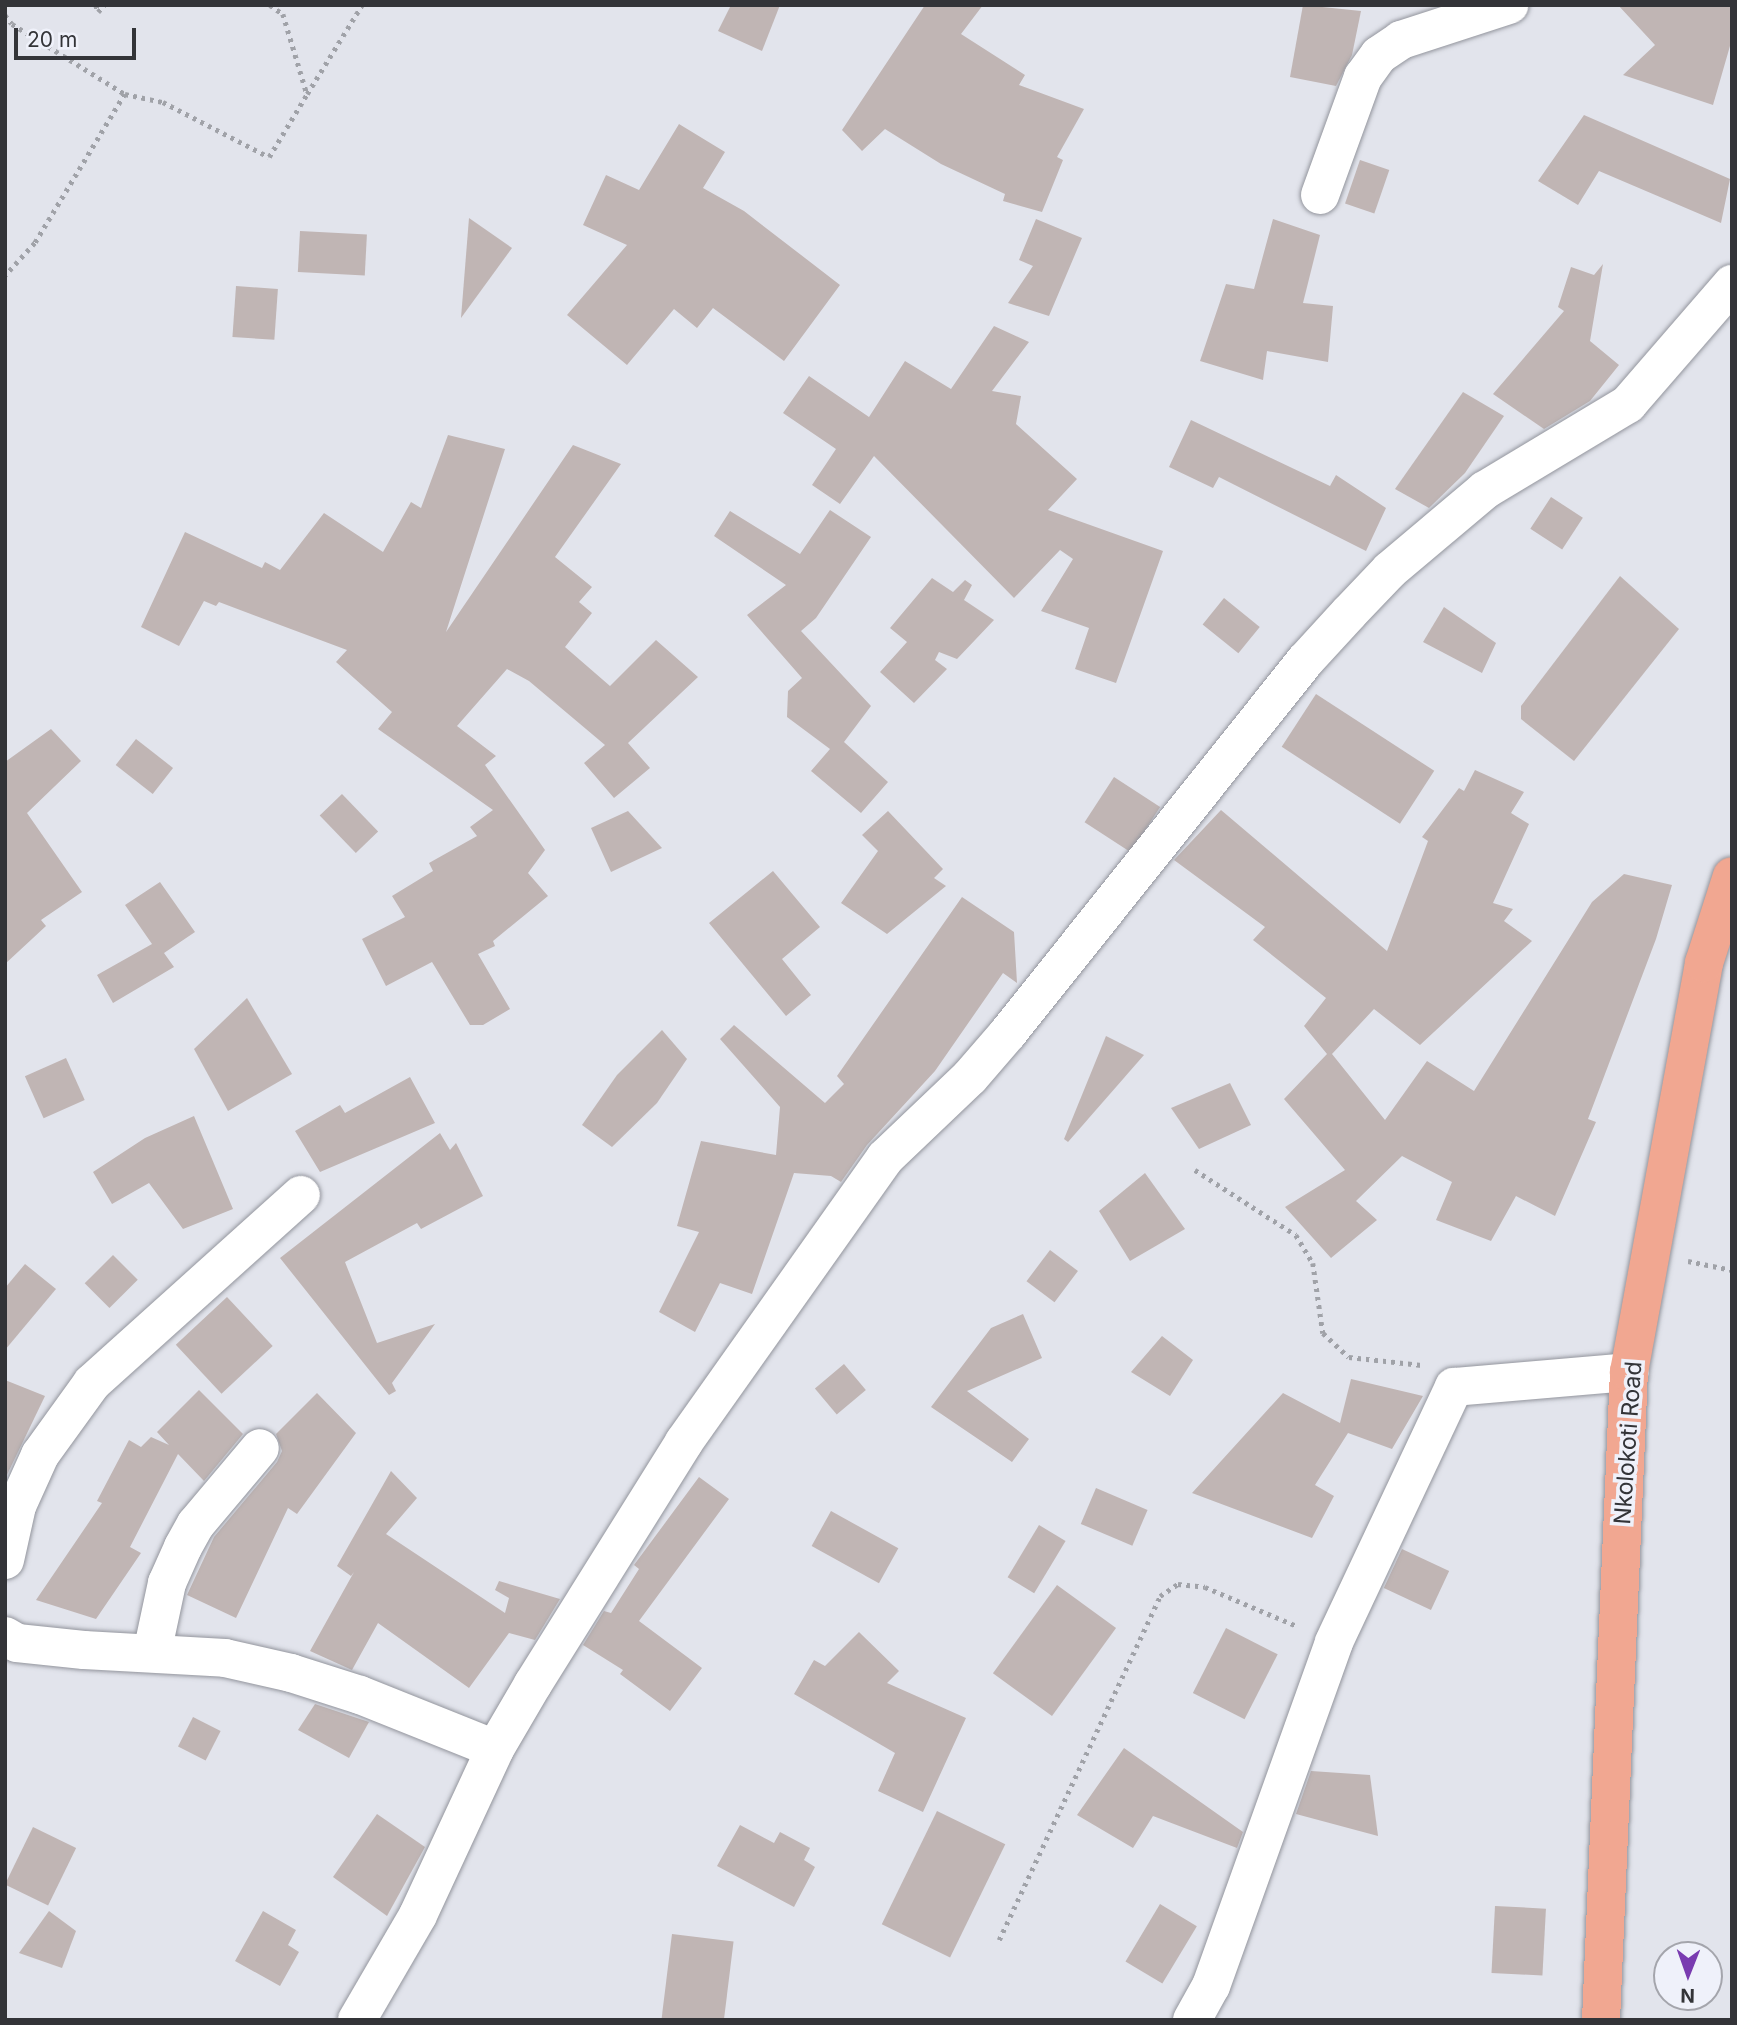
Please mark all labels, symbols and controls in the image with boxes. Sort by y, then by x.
scale bar [18,14,140,58]
text: 20 m [27,27,77,52]
street label: Nkolokoti Road [1609,1360,1647,1526]
north arrow [1653,1941,1723,2011]
text: N [1680,1984,1695,2007]

